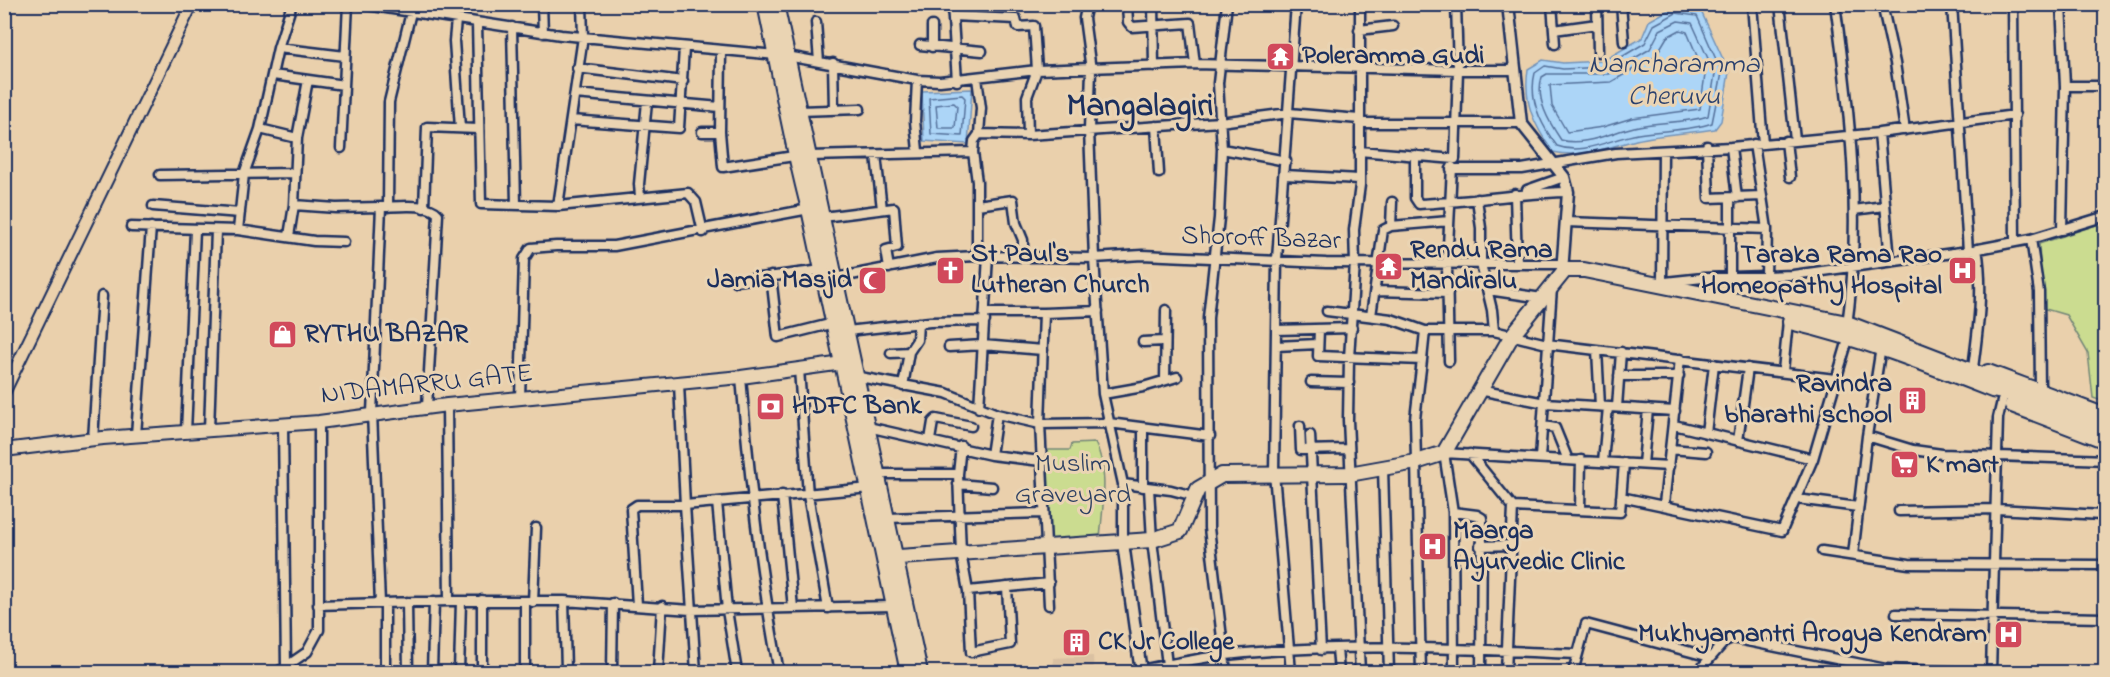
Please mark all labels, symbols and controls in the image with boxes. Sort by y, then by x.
place label: Poleramma Gudi [1302,37,1485,76]
temple icon: Poleramma Gudi [1265,40,1297,72]
water label: Nancharamma Cheruvu [1588,45,1760,118]
district label: Mangalagiri [1066,83,1214,132]
street label: Shoroff Bazar [1180,217,1342,261]
place label: Rendu Rama Mandiralu [1410,231,1553,301]
place label: St Paul's Lutheran Church [971,235,1150,305]
place label: Taraka Rama Rao Homeopathy Hospital [1701,236,1942,306]
temple icon: Rendu Rama Mandiralu [1373,250,1405,282]
church icon: St Paul's Lutheran Church [934,254,966,286]
hospital icon: Taraka Rama Rao Homeopathy Hospital [1947,255,1979,287]
place label: Jamia Masjid [707,261,853,300]
mosque icon: Jamia Masjid [857,264,889,296]
place label: RYTHU BAZAR [304,315,469,354]
shop icon: RYTHU BAZAR [267,318,299,350]
street label: NIDAMARRU GATE [319,354,535,416]
place label: Ravindra bharathi school [1724,365,1892,435]
building icon: Ravindra bharathi school [1897,384,1929,416]
place label: HDFC Bank [792,387,923,426]
bank icon: HDFC Bank [755,390,787,422]
park label: Muslim Graveyard [1015,445,1131,515]
place label: K mart [1926,446,2000,485]
supermarket icon: K mart [1889,449,1921,481]
place label: Maarga Ayurvedic Clinic [1453,512,1626,582]
hospital icon: Maarga Ayurvedic Clinic [1416,531,1448,563]
place label: Mukhyamantri Arogya Kendram [1638,615,1987,655]
hospital icon: Mukhyamantri Arogya Kendram [1992,618,2024,650]
place label: CK Jr College [1098,623,1235,663]
building icon: CK Jr College [1061,626,1093,658]

